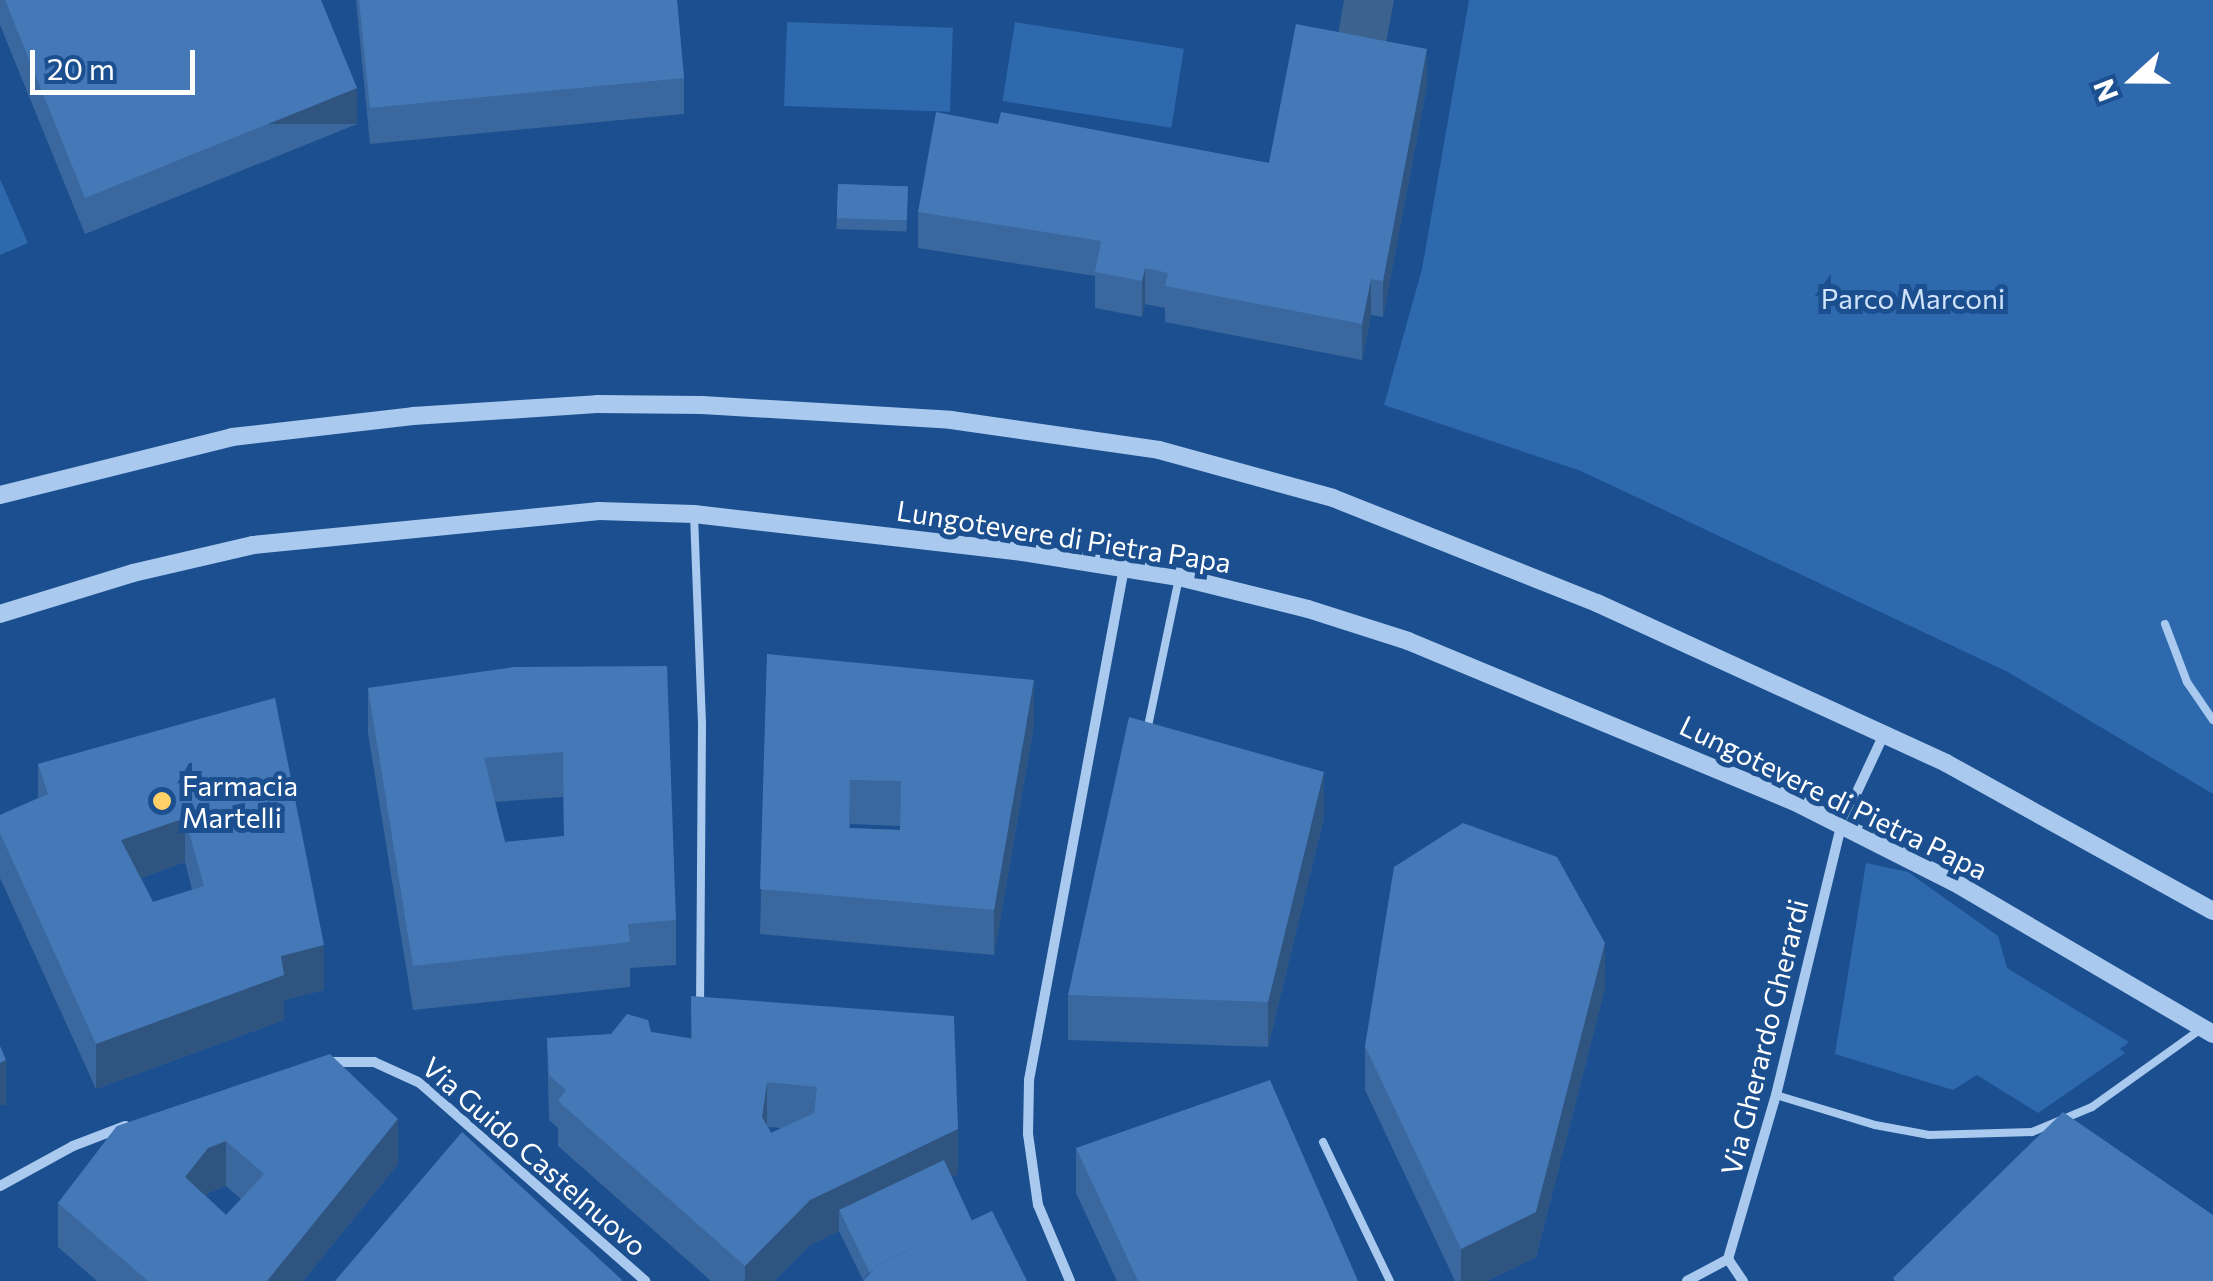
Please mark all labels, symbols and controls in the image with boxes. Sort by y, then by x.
scale bar [35,30,200,92]
north arrow [2083,30,2183,130]
text: 20 m [47,49,115,86]
text: N [2085,75,2125,107]
park label: Parco Marconi [1821,281,2005,315]
street label: Lungotevere di Pietra Papa [894,493,1234,579]
street label: Lungotevere di Pietra Papa [1675,708,1993,886]
place label: Farmacia Martelli [182,768,298,834]
marker: Farmacia Martelli [151,790,173,812]
street label: Via Gherardo Gherardi [1713,896,1815,1178]
street label: Via Guido Castelnuovo [416,1049,654,1263]

